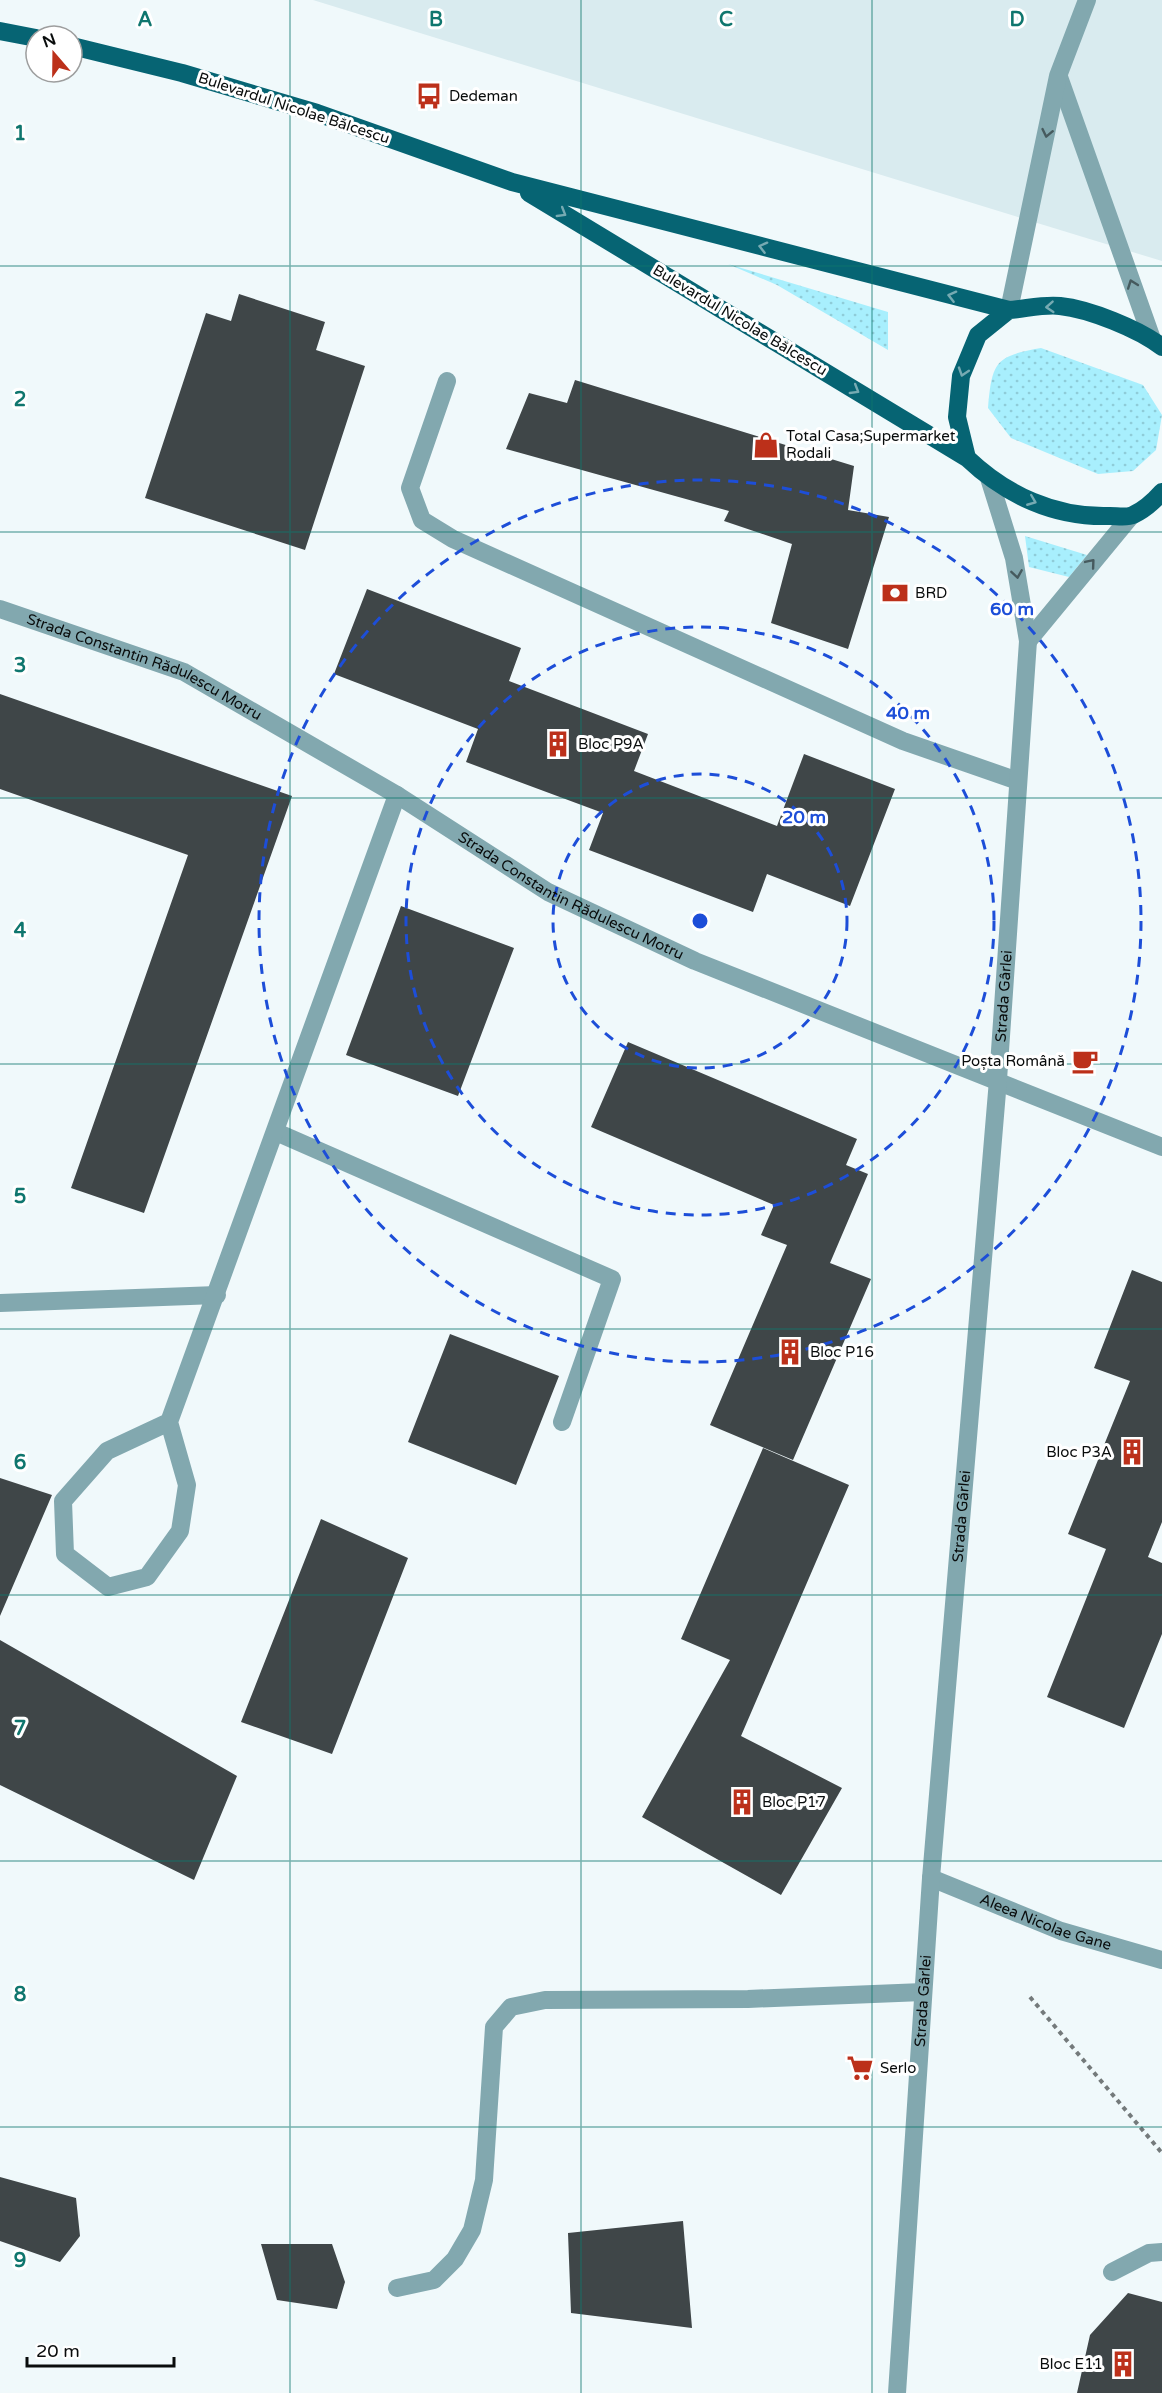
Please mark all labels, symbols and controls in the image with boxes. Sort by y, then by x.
text: A [138,8,153,32]
text: B [429,8,443,32]
text: C [719,8,733,32]
text: D [1009,8,1025,32]
north arrow [24,24,84,84]
text: N [40,29,59,52]
street label: Bulevardul Nicolae Bălcescu [196,69,392,147]
bus stop icon: Dedeman [414,81,444,111]
place label: Dedeman [449,87,518,105]
text: 1 [14,122,26,146]
one-way arrow [1041,128,1054,138]
one-way arrow [556,205,566,217]
one-way arrow [759,242,769,255]
street label: Bulevardul Nicolae Bălcescu [650,261,830,379]
one-way arrow [1127,279,1140,290]
one-way arrow [948,290,958,303]
one-way arrow [1045,300,1054,313]
one-way arrow [958,366,970,377]
one-way arrow [849,382,859,394]
text: 2 [14,388,26,412]
place label: Total Casa;Supermarket Rodali [786,427,956,462]
shop icon: Total Casa;Supermarket Rodali [751,430,781,460]
one-way arrow [1026,494,1037,507]
one-way arrow [1084,559,1095,570]
one-way arrow [1011,570,1023,579]
bank icon: BRD [880,578,910,608]
place label: BRD [915,584,947,602]
text: 60 m [990,598,1034,620]
street label: Strada Constantin Rădulescu Motru [24,610,265,724]
text: 3 [14,654,26,678]
text: 40 m [886,702,930,724]
building icon: Bloc P9A [543,729,573,759]
place label: Bloc P9A [578,735,644,753]
text: 20 m [782,806,826,828]
street label: Strada Constantin Rădulescu Motru [455,828,687,964]
centre of rings [690,911,710,931]
text: 4 [14,919,27,943]
street label: Strada Gârlei [992,950,1016,1043]
cafe icon: Poșta Română [1070,1046,1100,1076]
place label: Poșta Română [961,1052,1065,1070]
text: 5 [14,1185,26,1209]
building icon: Bloc P16 [775,1337,805,1367]
place label: Bloc P16 [810,1343,874,1361]
building icon: Bloc P3A [1117,1437,1147,1467]
place label: Bloc P3A [1046,1443,1112,1461]
text: 6 [14,1451,26,1475]
street label: Strada Gârlei [949,1470,974,1563]
text: 7 [14,1717,26,1741]
building icon: Bloc P17 [727,1787,757,1817]
place label: Bloc P17 [762,1793,826,1811]
street label: Aleea Nicolae Gane [977,1890,1114,1954]
street label: Strada Gârlei [911,1954,935,2047]
text: 8 [14,1983,26,2007]
supermarket icon: Serlo [845,2053,875,2083]
place label: Serlo [880,2059,916,2077]
text: 9 [14,2249,26,2273]
scale bar [27,2330,174,2368]
text: 20 m [36,2340,80,2362]
building icon: Bloc E11 [1108,2349,1138,2379]
place label: Bloc E11 [1040,2355,1103,2373]

